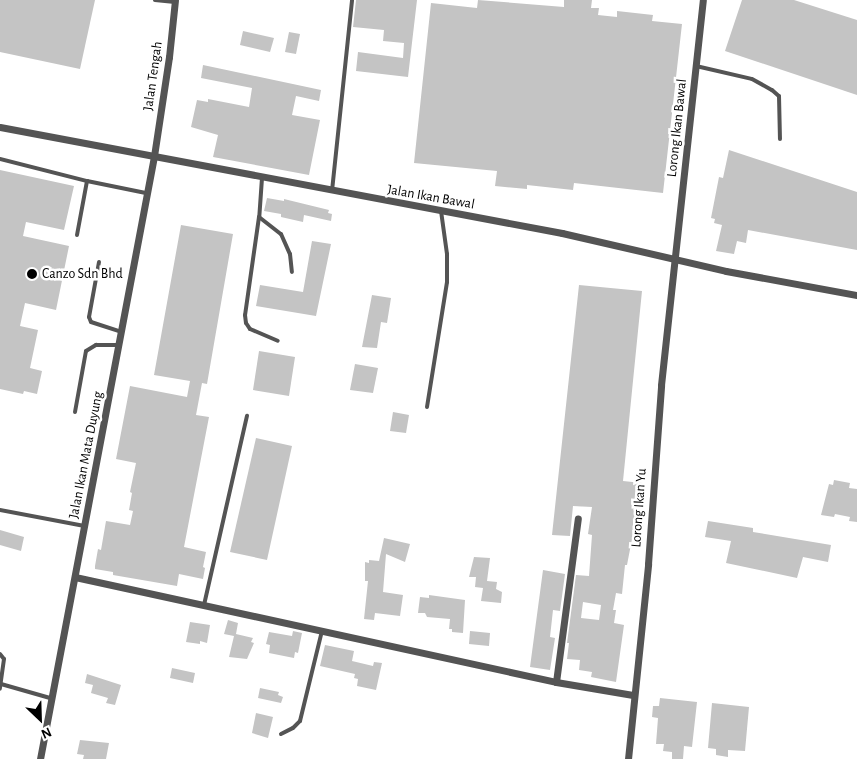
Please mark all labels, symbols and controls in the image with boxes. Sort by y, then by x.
street label: Jalan Tengah [140,40,166,112]
street label: Lorong Ikan Bawal [663,78,691,178]
street label: Jalan Ikan Bawal [386,181,476,213]
place label: Canzo Sdn Bhd [42,266,123,282]
marker: Canzo Sdn Bhd [26,268,38,280]
street label: Jalan Ikan Mata Duyung [65,390,107,520]
street label: Lorong Ikan Yu [628,468,650,548]
north arrow [15,694,65,744]
text: N [39,724,53,741]

